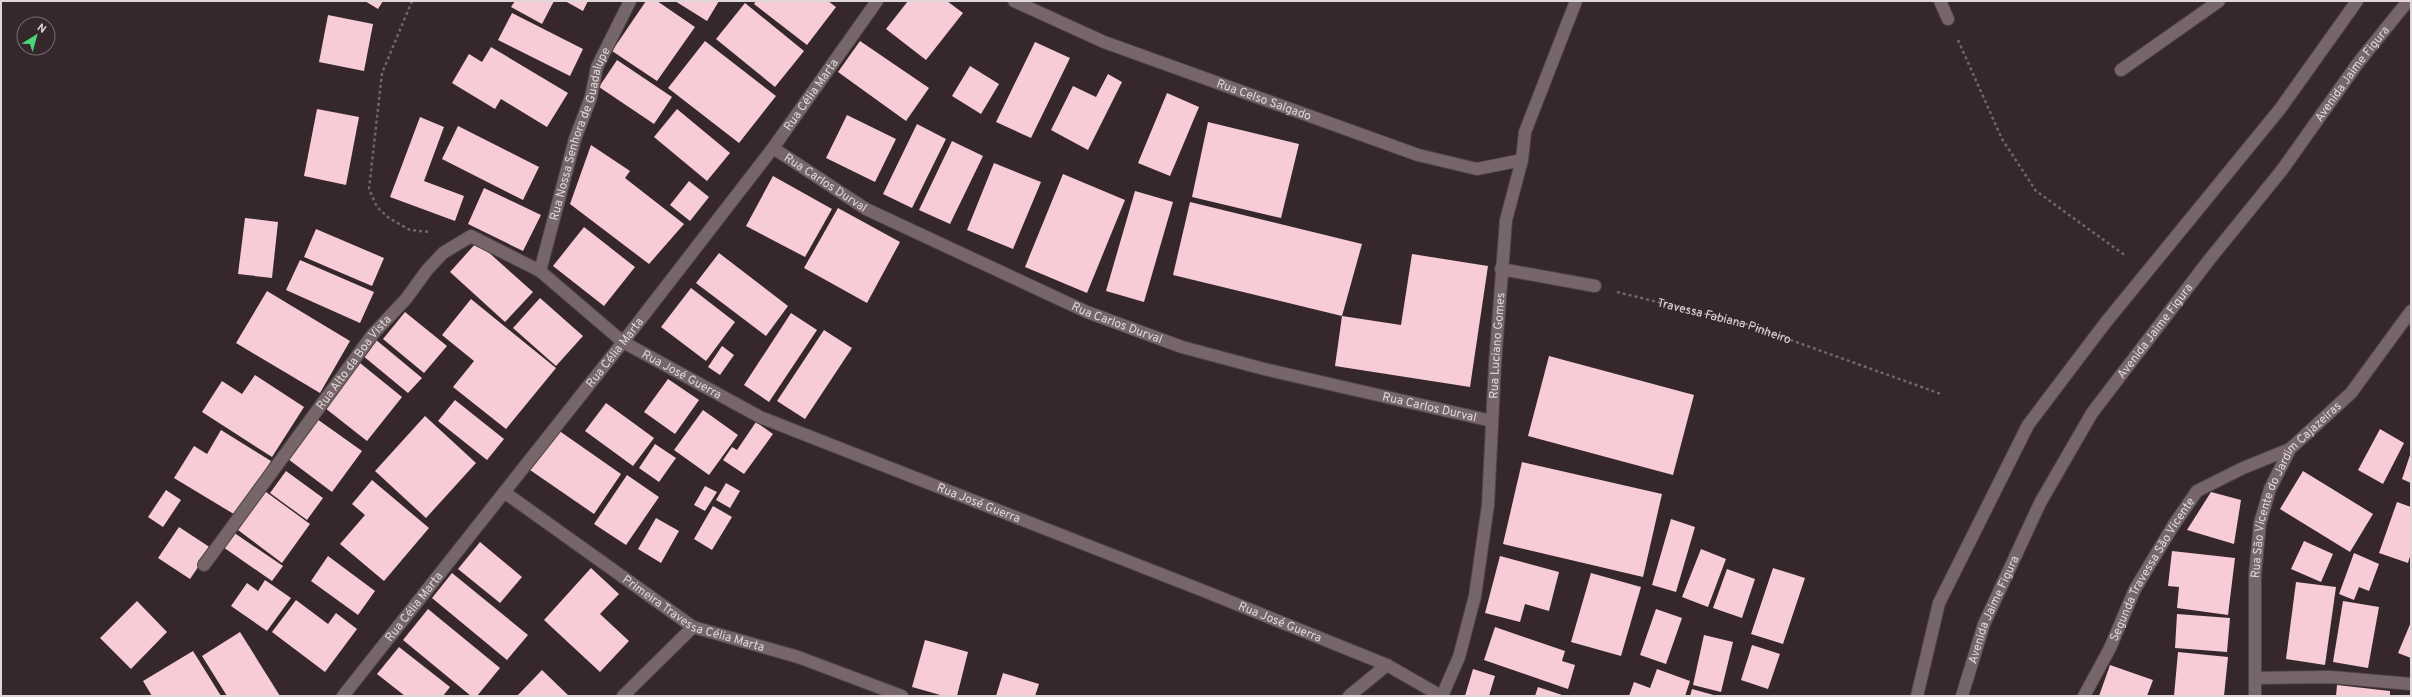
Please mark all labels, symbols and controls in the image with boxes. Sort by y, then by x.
north arrow [16,16,56,56]
text: N [34,21,49,37]
street label: Avenida Jaime Figura [2312,23,2394,125]
street label: Rua Nossa Senhora de Guadalupe [547,45,615,222]
street label: Rua Célia Marta [781,56,843,134]
street label: Rua Celso Salgado [1214,76,1314,125]
street label: Rua Carlos Durval [781,150,870,216]
street label: Avenida Jaime Figura [2114,281,2197,382]
street label: Rua Luciano Gomes [1486,292,1509,399]
street label: Travessa Fabiana Pinheiro [1655,295,1793,349]
street label: Rua Carlos Durval [1069,299,1164,348]
street label: Rua Alto da Boa Vista [313,312,396,413]
street label: Rua Célia Marta [583,315,648,391]
street label: Rua José Guerra [639,347,724,403]
street label: Rua Carlos Durval [1381,389,1478,426]
street label: Rua São Vicente do Jardim Cajazeiras [2248,399,2345,579]
street label: Rua José Guerra [934,480,1023,527]
street label: Segunda Travessa São Vicente [2107,495,2199,644]
street label: Avenida Jaime Figura [1965,553,2023,666]
street label: Rua Célia Marta [382,569,447,645]
street label: Primeira Travessa Célia Marta [619,572,766,656]
street label: Rua José Guerra [1236,599,1324,647]

